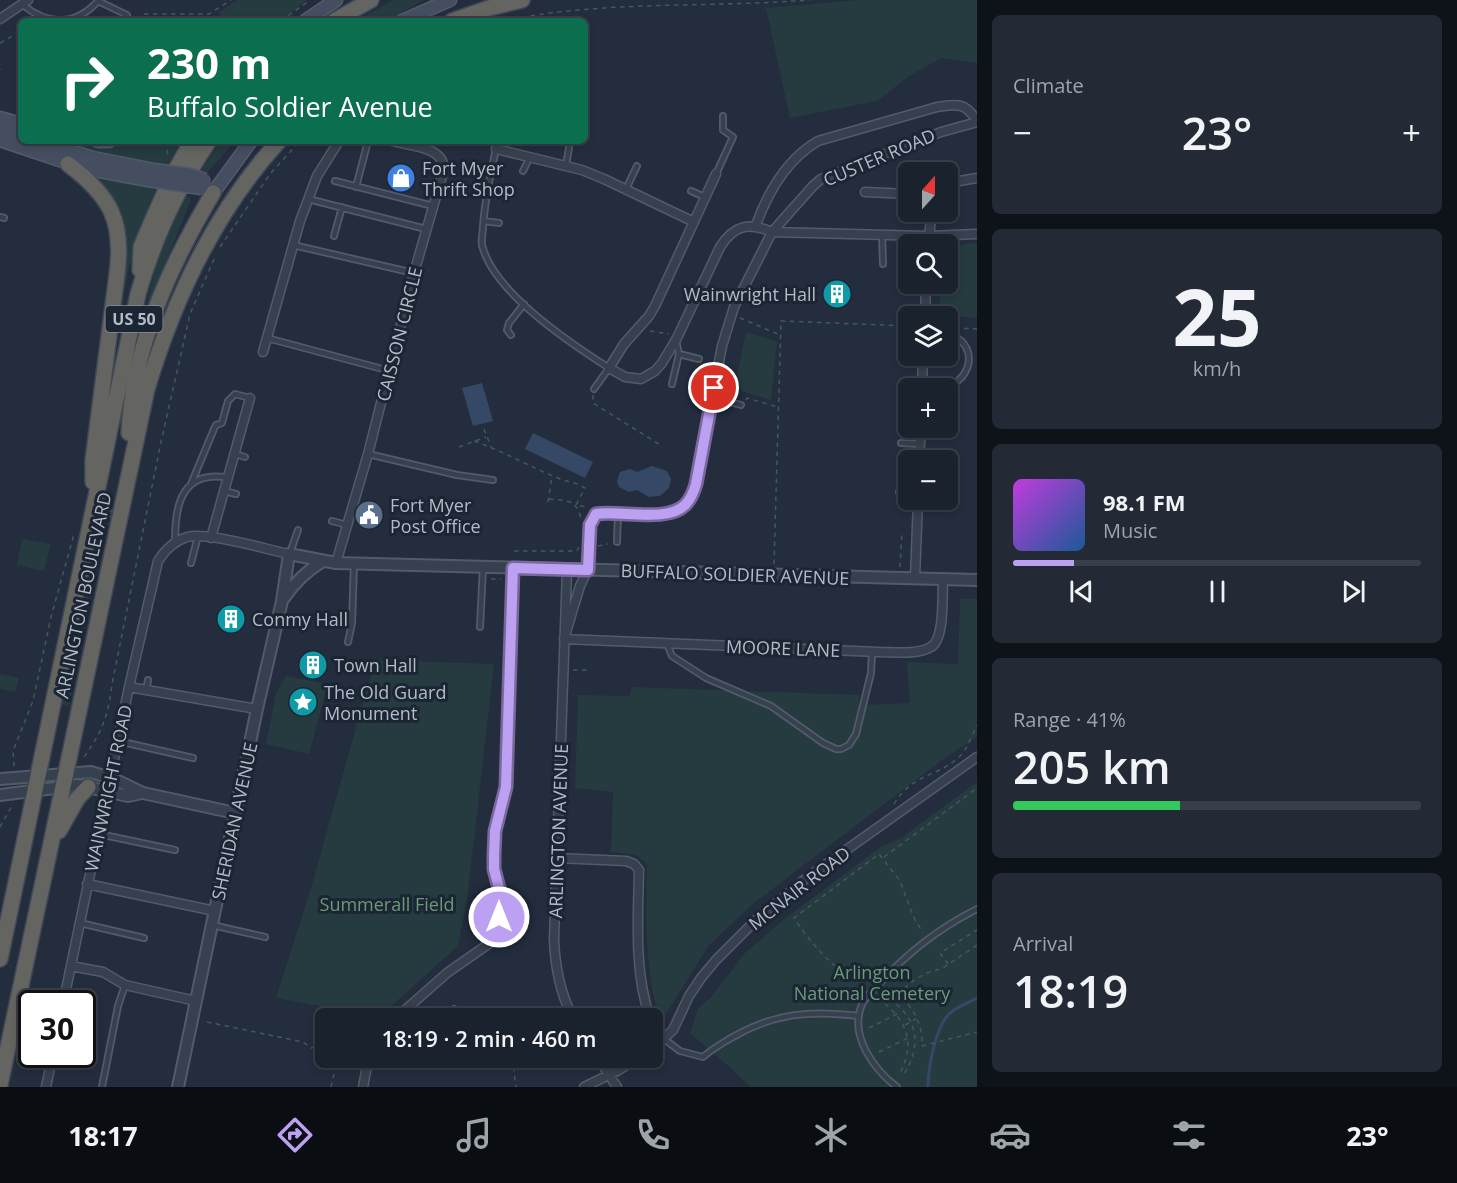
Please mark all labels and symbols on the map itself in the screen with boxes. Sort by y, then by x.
street label: CUSTER ROAD [819,123,939,191]
place label: Fort Myer Thrift Shop [422,156,515,201]
shop icon: Fort Myer Thrift Shop [385,162,417,194]
north arrow [898,162,958,222]
street label: CAISSON CIRCLE [371,264,427,404]
building icon: Wainwright Hall [821,278,853,310]
place label: Wainwright Hall [684,282,816,306]
road number: US 50 [106,306,162,332]
pin [688,362,739,413]
street label: ARLINGTON BOULEVARD [49,490,117,700]
place label: Fort Myer Post Office [390,493,481,538]
public building icon: Fort Myer Post Office [353,499,385,531]
street label: BUFFALO SOLDIER AVENUE [620,558,850,590]
building icon: Conmy Hall [215,603,247,635]
place label: Conmy Hall [252,607,348,631]
street label: MOORE LANE [725,634,841,662]
building icon: Town Hall [297,649,329,681]
place label: Town Hall [334,653,417,677]
place label: The Old Guard Monument [324,680,446,725]
place icon: The Old Guard Monument [287,686,319,718]
street label: WAINWRIGHT ROAD [79,702,137,874]
street label: SHERIDAN AVENUE [206,740,262,902]
street label: ARLINGTON AVENUE [543,743,573,919]
street label: MCNAIR ROAD [743,841,855,935]
position arrow [467,885,531,949]
park label: Summerall Field [320,892,454,916]
park label: Arlington National Cemetery [794,960,951,1005]
speed limit sign: 30 [18,990,96,1068]

